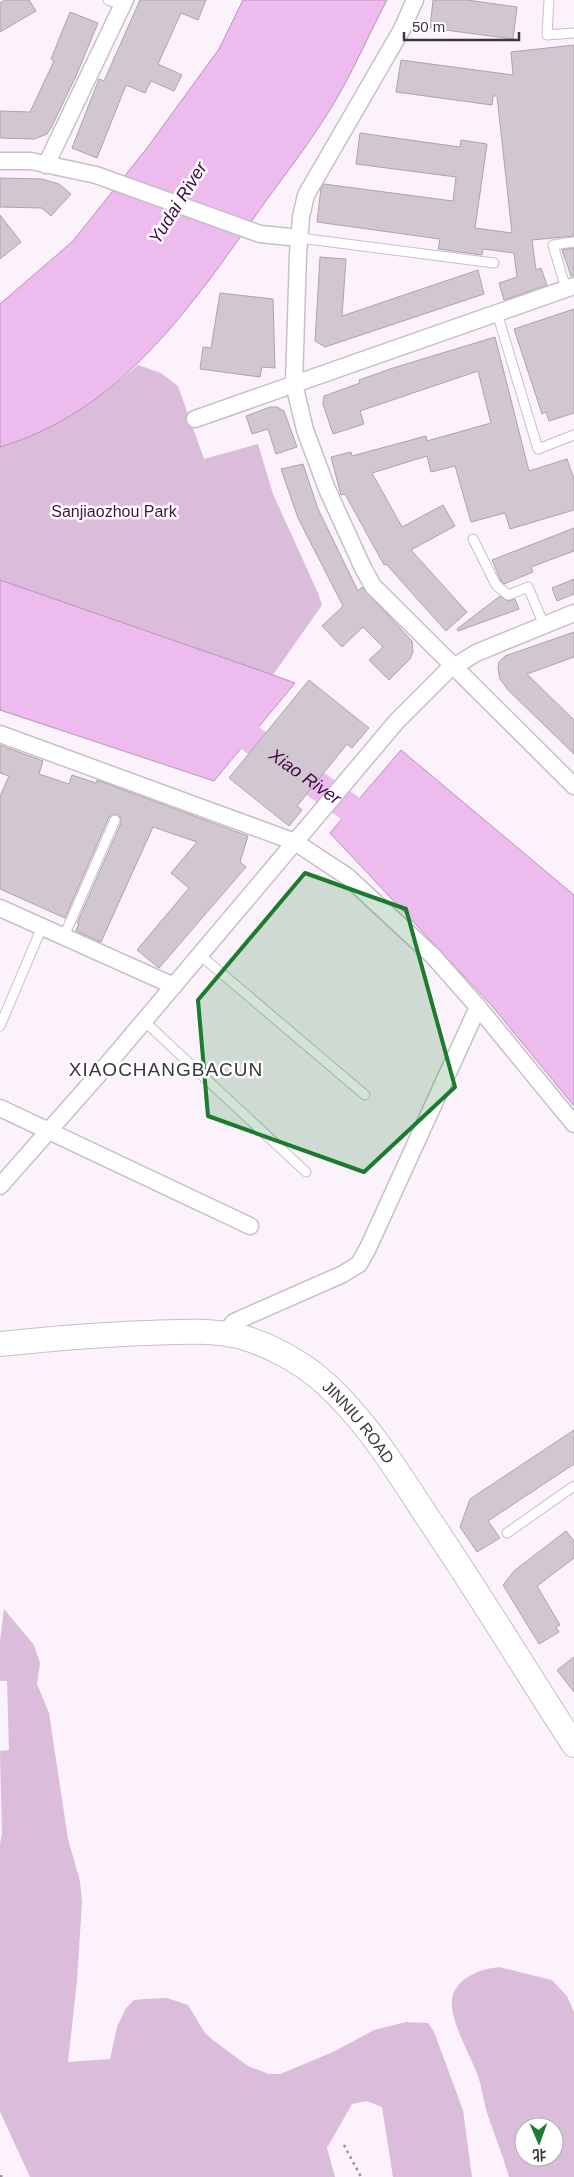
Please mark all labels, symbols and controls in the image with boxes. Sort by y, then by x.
scale bar [404,10,519,42]
text: 50 m [412,18,445,35]
water label: Yudai River [145,158,211,247]
park label: Sanjiaozhou Park [51,503,178,520]
water label: Xiao River [265,744,346,809]
district label: XIAOCHANGBACUN [69,1059,263,1080]
street label: JINNIU ROAD [319,1377,398,1466]
north arrow [514,2117,564,2167]
text: 北 [532,2147,547,2163]

